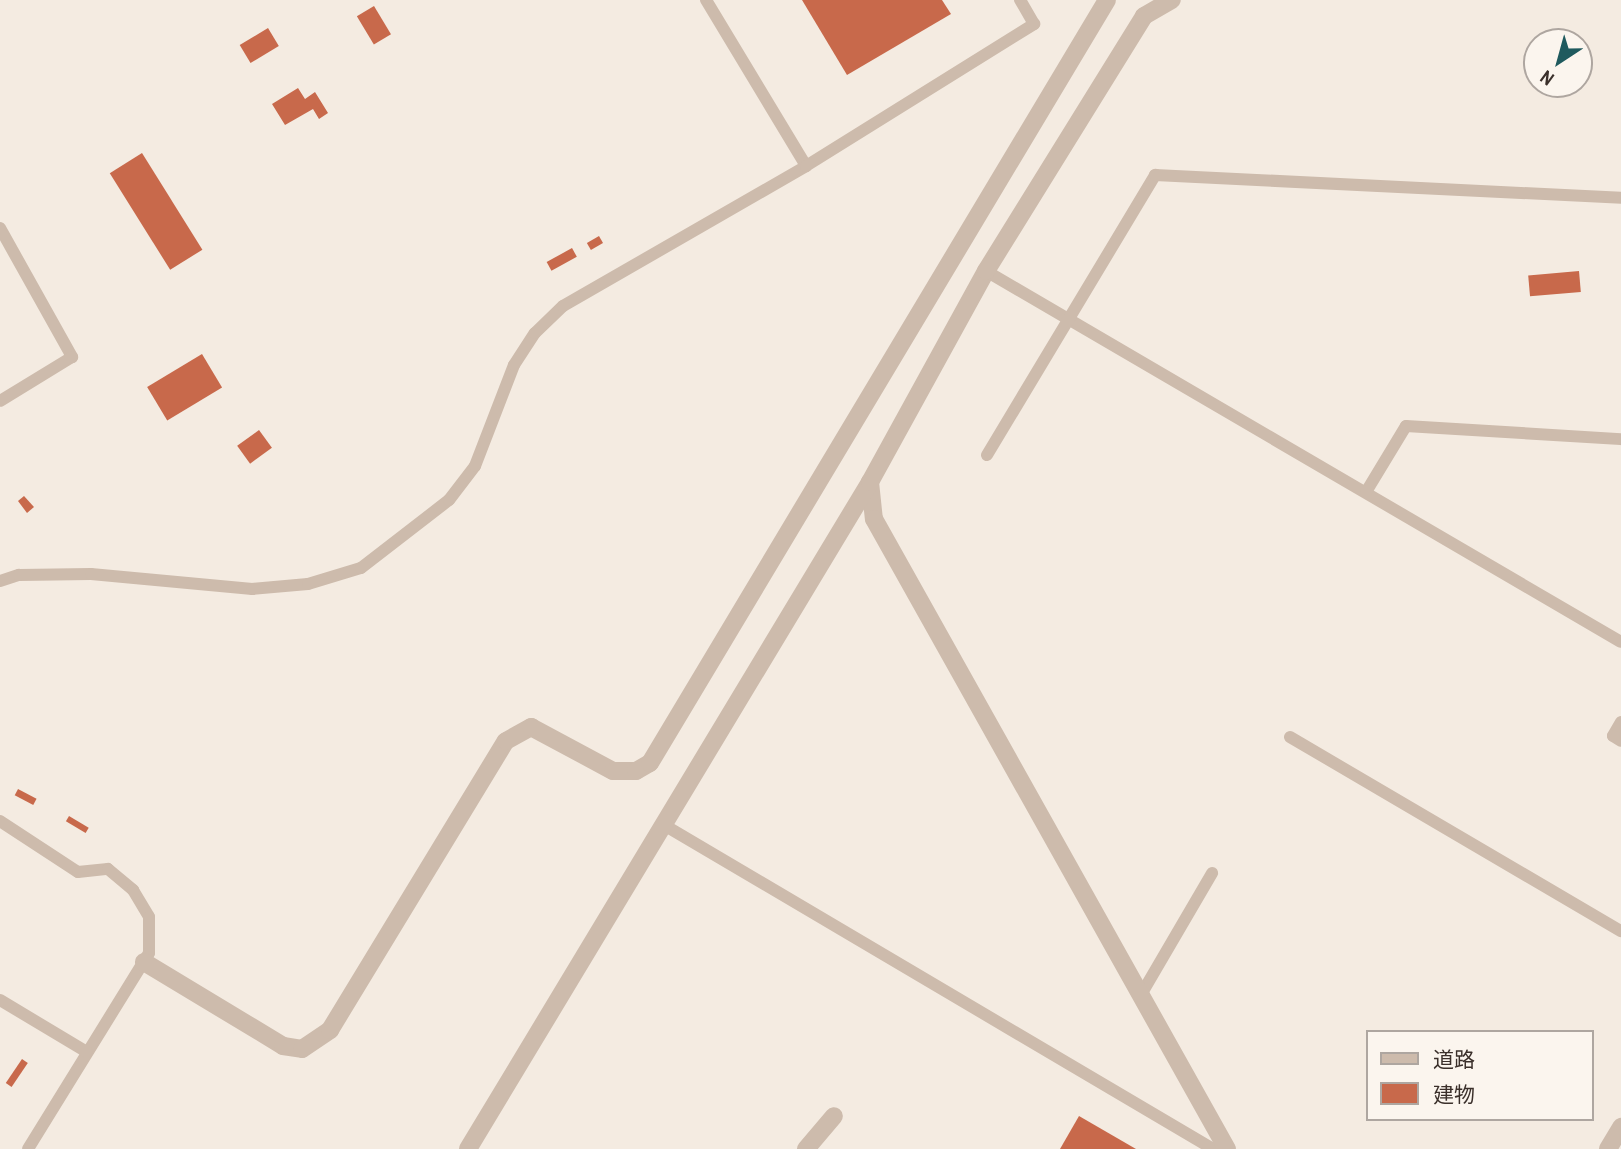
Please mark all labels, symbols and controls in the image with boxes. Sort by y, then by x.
north arrow [1523,28,1593,98]
text: N [1535,65,1559,92]
legend [1366,1030,1593,1121]
text: 道路 [1433,1045,1475,1074]
text: 建物 [1433,1080,1475,1109]

